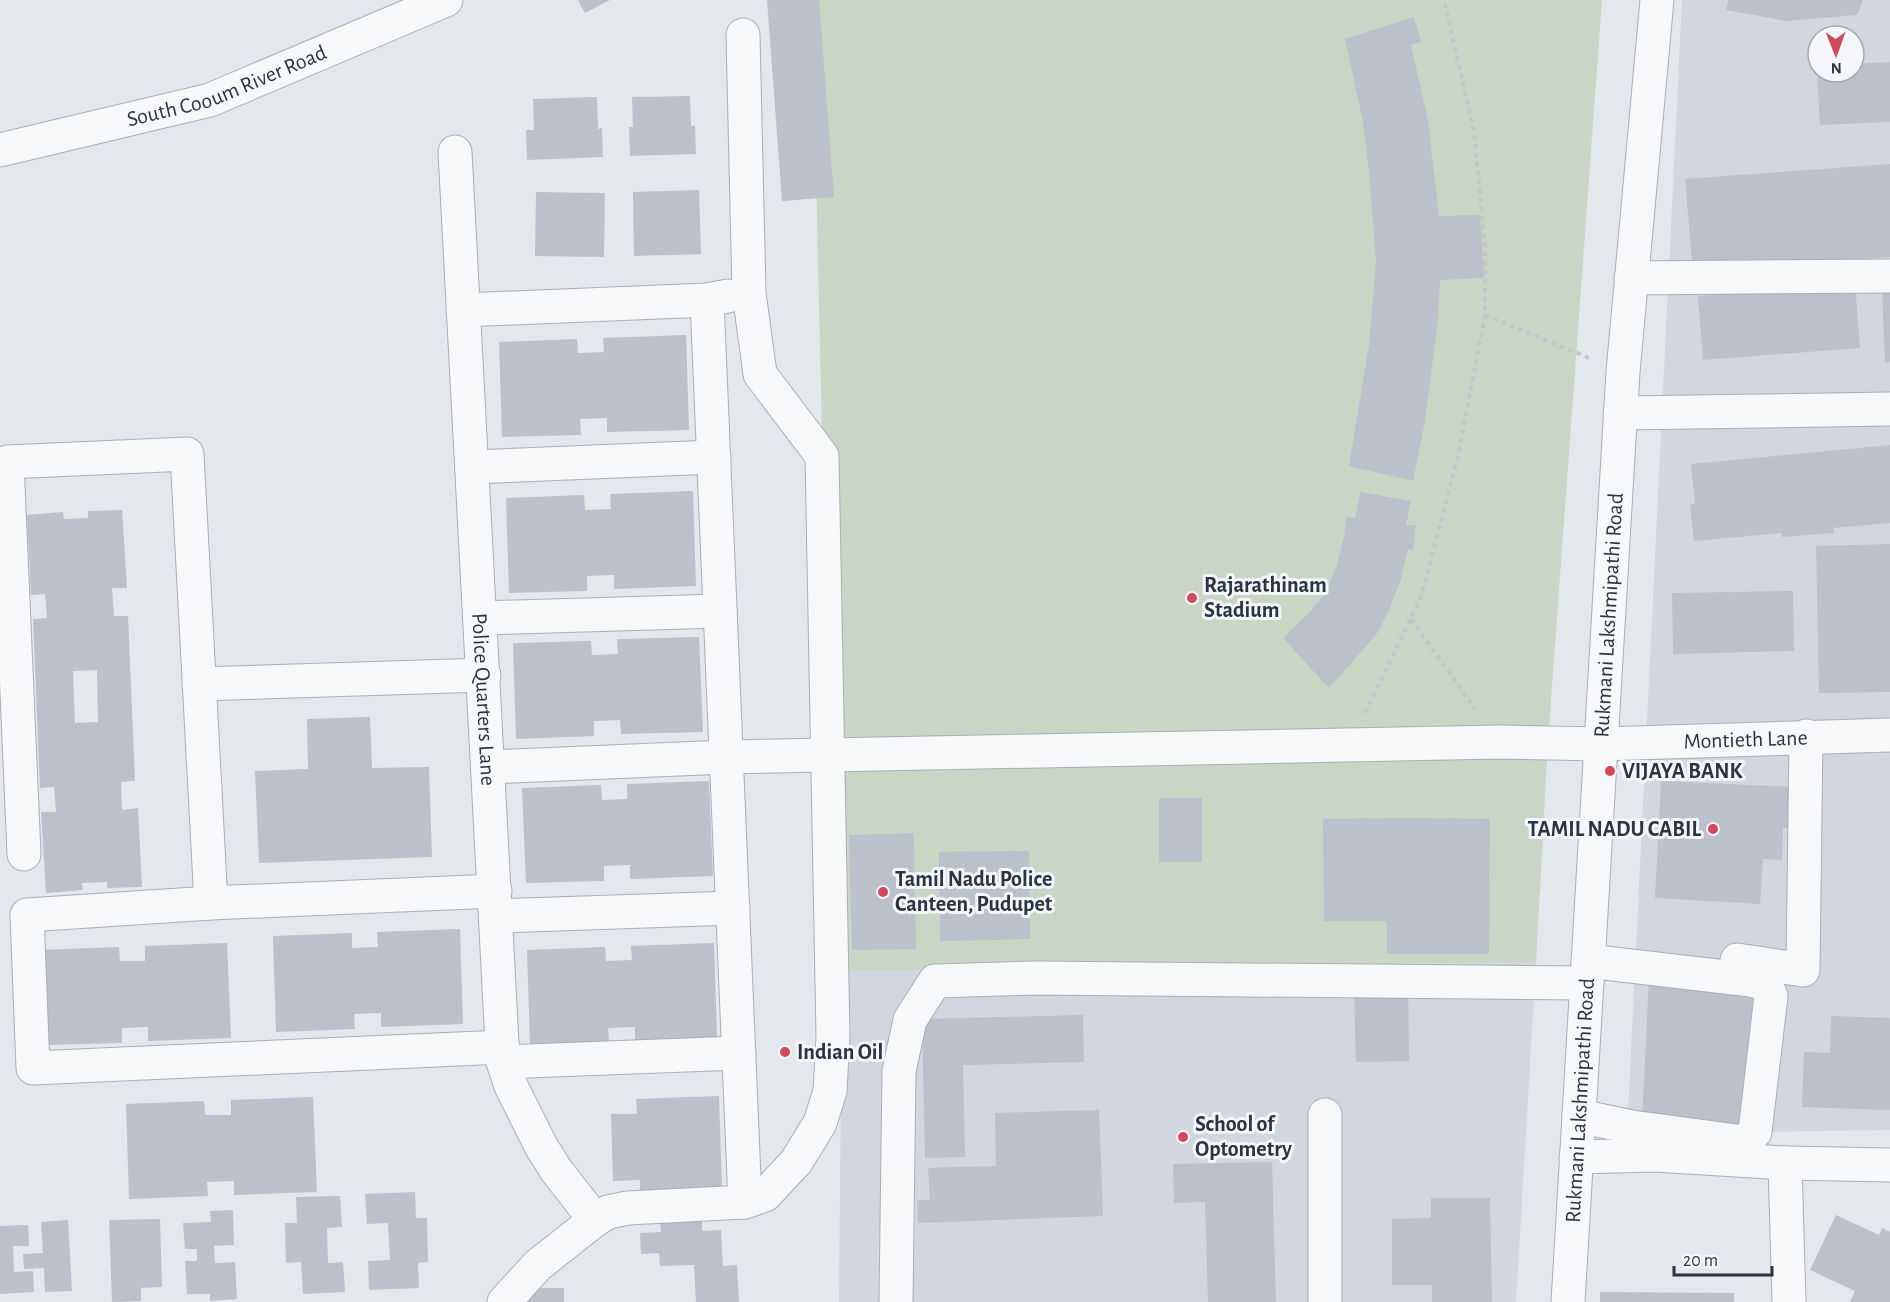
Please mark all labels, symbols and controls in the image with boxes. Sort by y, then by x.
north arrow [1806,24,1866,84]
street label: South Cooum River Road [125,41,330,130]
text: N [1831,60,1842,76]
street label: Rukmani Lakshmipathi Road [1590,492,1627,738]
place label: Rajarathinam Stadium [1204,574,1327,621]
marker: Rajarathinam Stadium [1185,591,1199,605]
street label: Police Quarters Lane [468,612,499,786]
street label: Montieth Lane [1683,727,1808,752]
place label: VIJAYA BANK [1622,760,1743,782]
marker: VIJAYA BANK [1603,764,1617,778]
place label: TAMIL NADU CABIL [1527,818,1701,840]
marker: TAMIL NADU CABIL [1706,822,1720,836]
place label: Tamil Nadu Police Canteen, Pudupet [895,868,1053,915]
marker: Tamil Nadu Police Canteen, Pudupet [876,885,890,899]
street label: Rukmani Lakshmipathi Road [1562,977,1598,1223]
place label: Indian Oil [797,1041,883,1063]
marker: Indian Oil [778,1045,792,1059]
place label: School of Optometry [1195,1113,1292,1161]
marker: School of Optometry [1176,1130,1190,1144]
scale bar [1674,1239,1772,1277]
text: 20 m [1683,1252,1718,1270]

